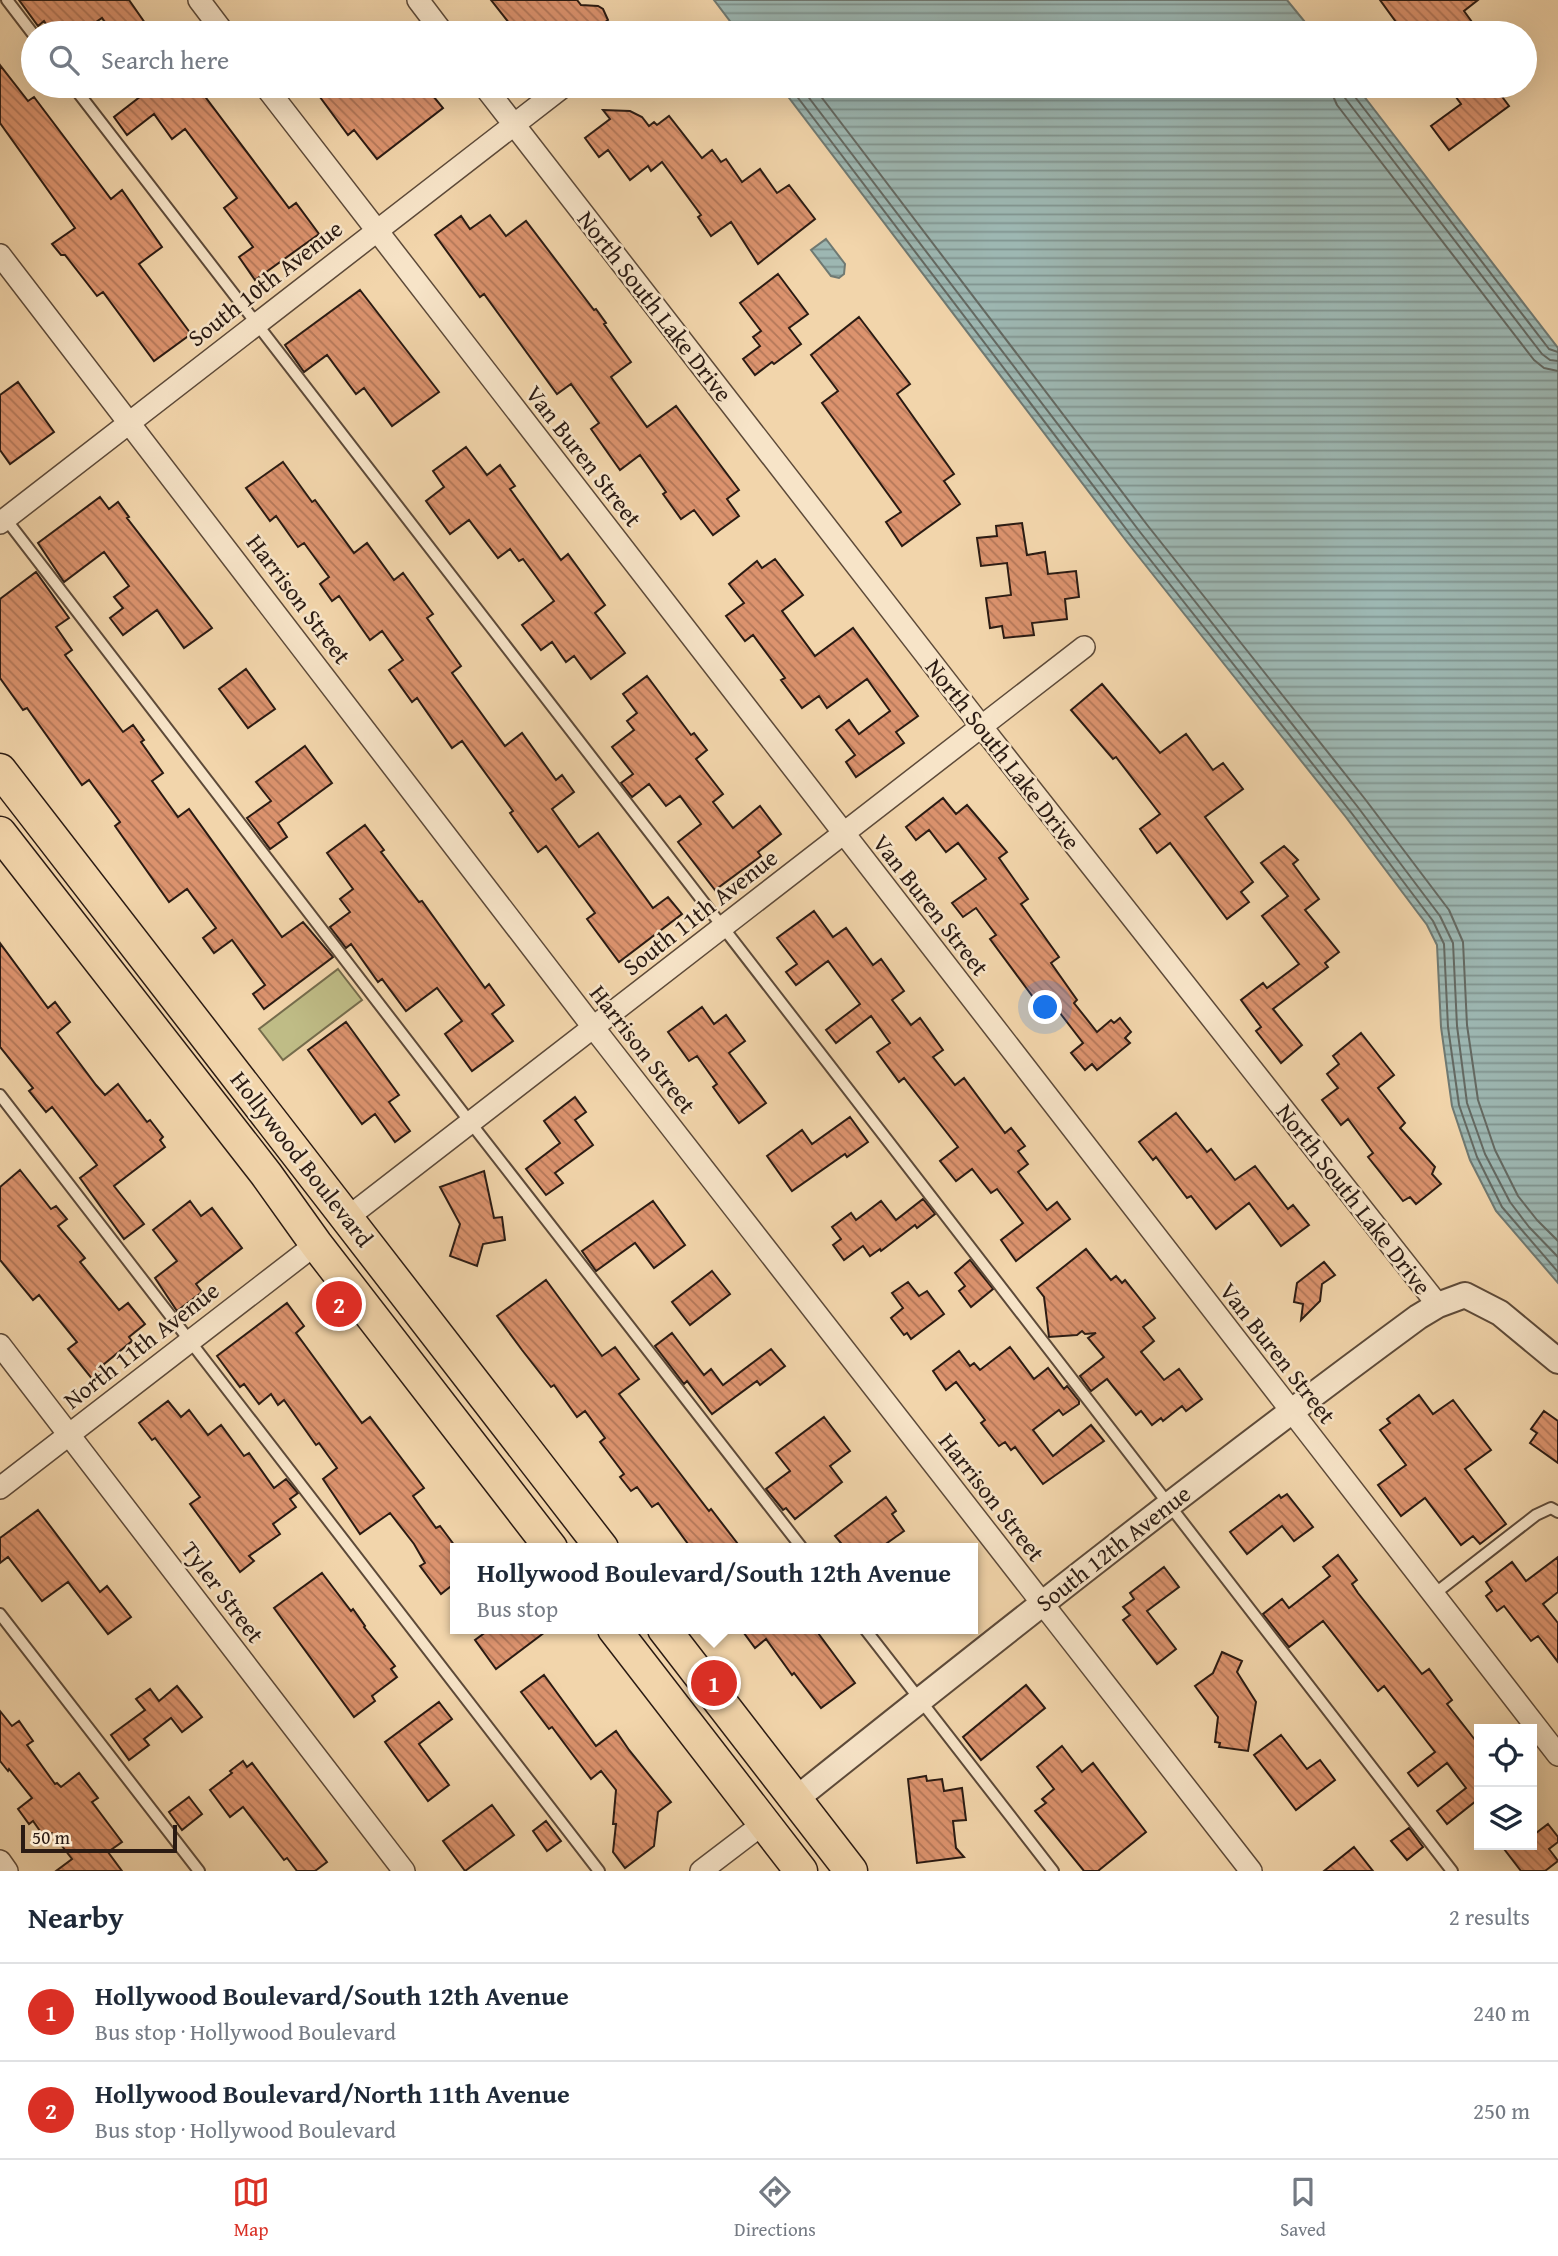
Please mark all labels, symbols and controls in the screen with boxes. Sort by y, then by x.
search box [21,21,1537,98]
text: Search here [101,40,229,79]
icon: search [45,41,83,79]
street label: North South Lake Drive [569,203,741,409]
street label: South 10th Avenue [180,211,350,355]
street label: Van Buren Street [517,378,651,535]
street label: Harrison Street [238,527,360,672]
street label: North South Lake Drive [917,651,1089,857]
street label: Van Buren Street [864,827,998,984]
street label: South 11th Avenue [615,840,785,984]
street label: Harrison Street [581,977,705,1121]
your location [1028,990,1062,1024]
street label: Hollywood Boulevard [222,1064,382,1255]
street label: North South Lake Drive [1268,1096,1440,1302]
street label: North 11th Avenue [56,1273,226,1417]
street label: Van Buren Street [1211,1275,1345,1432]
pin: 2 [316,1278,362,1330]
street label: Harrison Street [930,1425,1054,1569]
street label: South 12th Avenue [1028,1476,1198,1620]
street label: Tyler Street [173,1534,273,1651]
popup [450,1543,978,1634]
text: Hollywood Boulevard/South 12th Avenue [477,1553,951,1592]
text: Bus stop [477,1592,558,1625]
pin: 1 [691,1657,737,1709]
map controls [1474,1724,1537,1850]
button: locate [1474,1724,1537,1787]
button: layers [1474,1787,1537,1850]
scale bar [21,1822,177,1854]
text: 50 m [32,1823,70,1851]
text: Nearby [28,1895,124,1939]
text: 2 results [1449,1900,1530,1933]
text: Hollywood Boulevard/South 12th Avenue [95,1976,569,2015]
text: 1 [45,1996,57,2029]
text: 240 m [1473,1996,1530,2029]
text: Bus stop · Hollywood Boulevard [95,2015,396,2048]
text: Hollywood Boulevard/North 11th Avenue [95,2074,570,2113]
text: 2 [45,2094,57,2127]
text: 250 m [1473,2094,1530,2127]
text: Bus stop · Hollywood Boulevard [95,2113,396,2146]
tab: Map [232,2173,270,2243]
tab: Directions [734,2173,816,2243]
tab: Saved [1280,2173,1326,2243]

